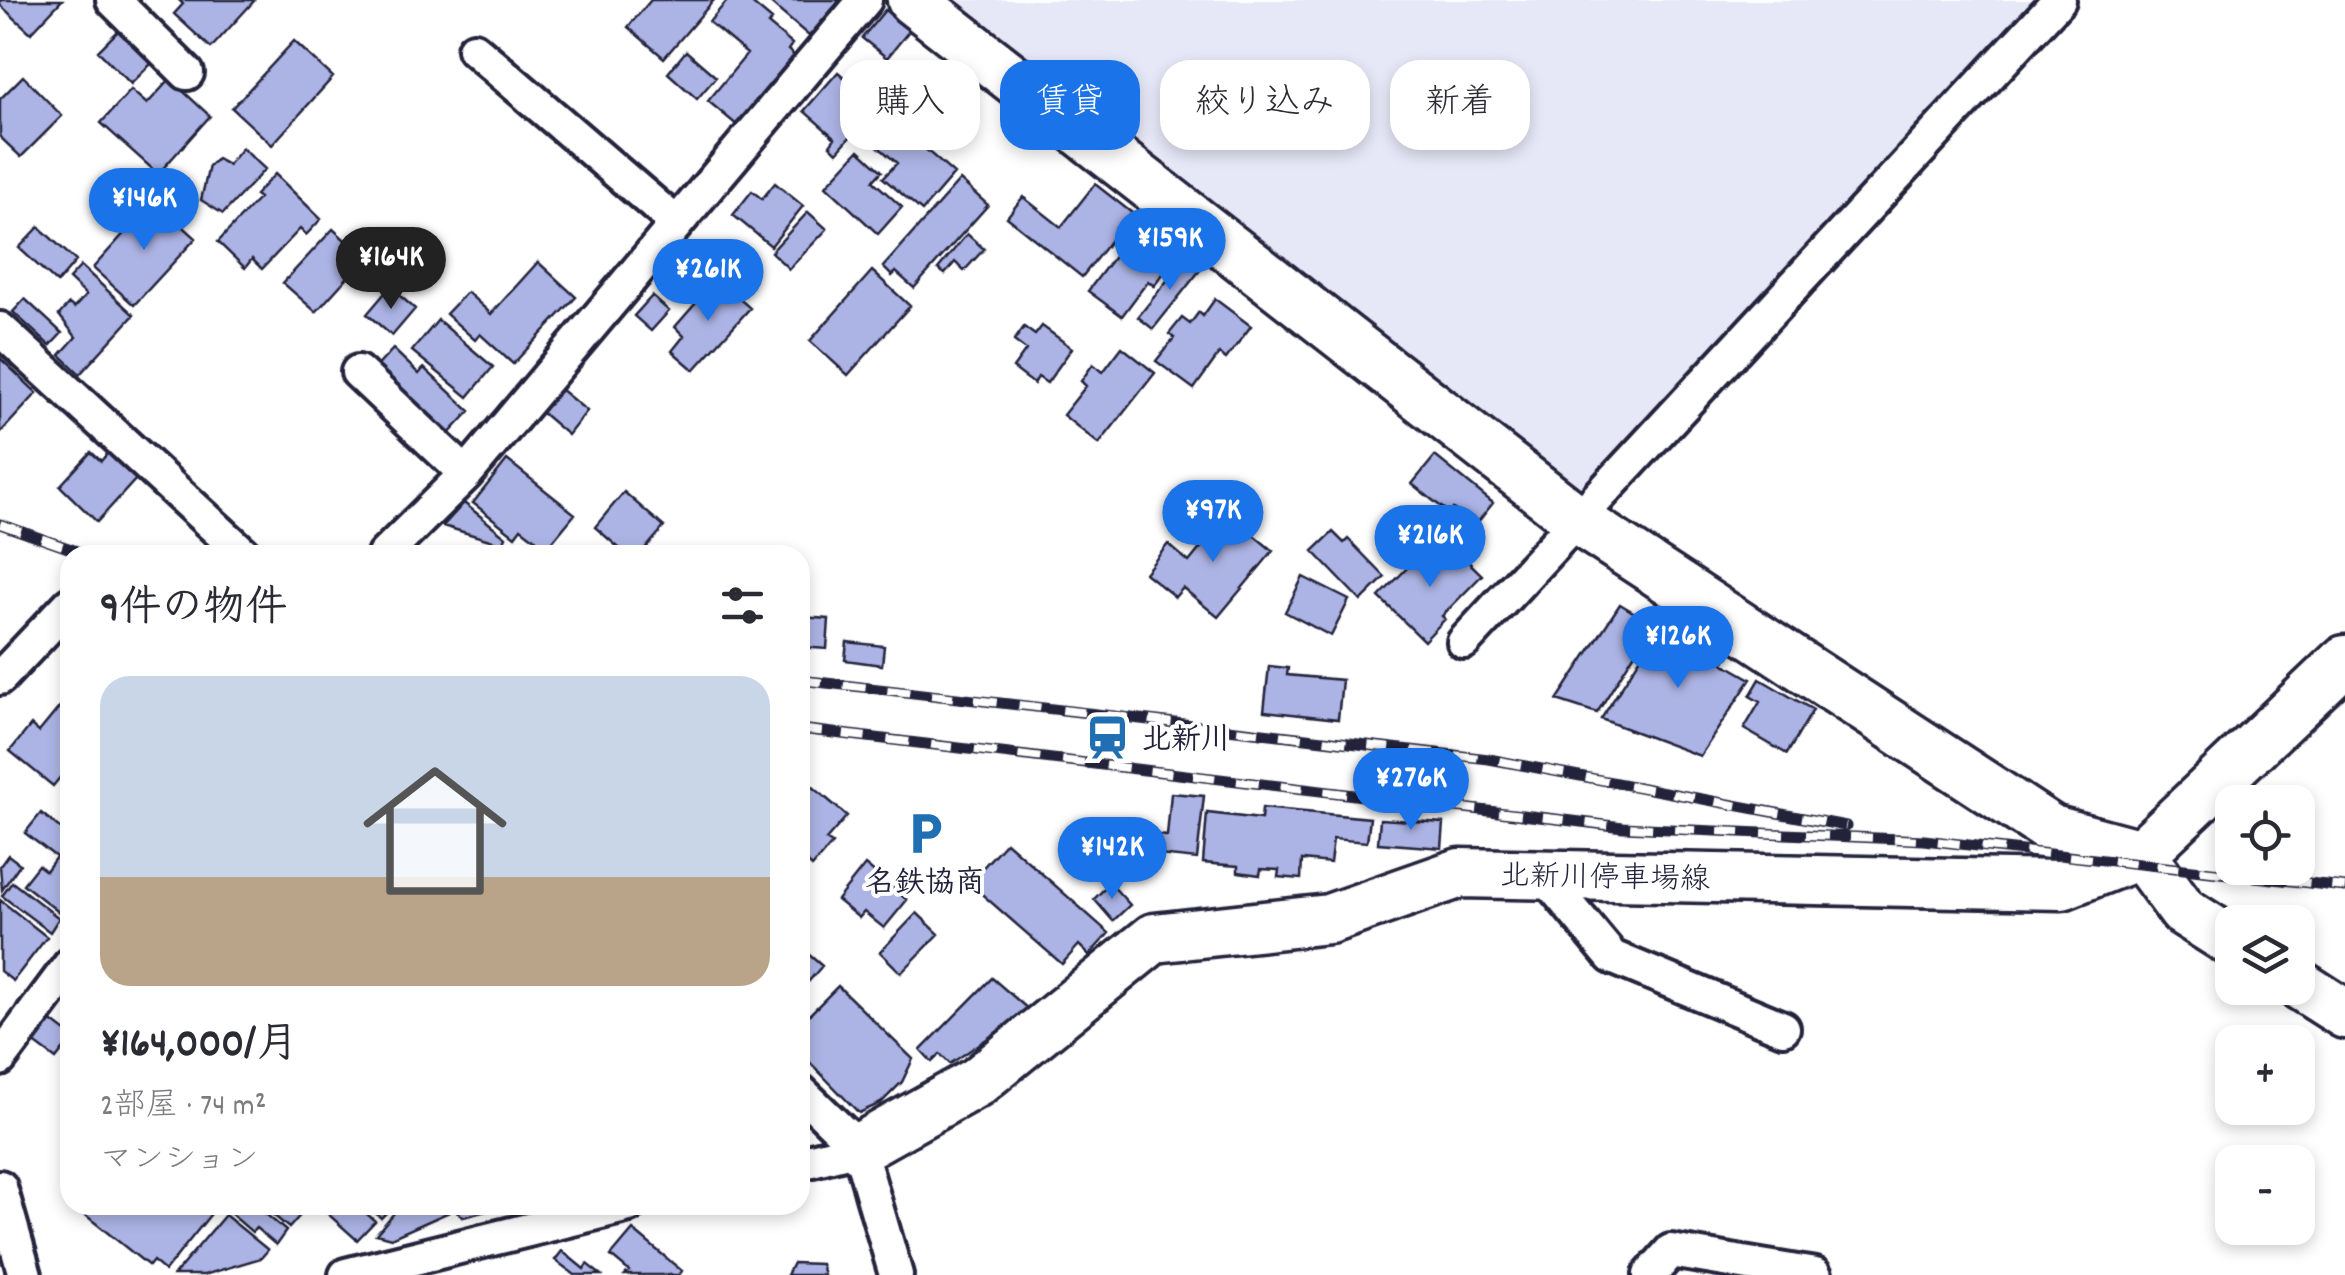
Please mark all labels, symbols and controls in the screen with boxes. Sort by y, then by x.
chip: 購入 [840,60,980,150]
chip: 賃貸 [1000,60,1140,150]
chip: 絞り込み [1160,60,1370,150]
chip: 新着 [1390,60,1530,150]
pin: ¥146K [74,168,214,253]
text: ¥146K [111,177,177,223]
pin: ¥159K [1100,208,1240,293]
text: ¥159K [1137,217,1203,263]
pin: ¥164K [321,227,461,312]
text: ¥164K [358,236,424,282]
pin: ¥261K [638,239,778,324]
text: ¥261K [675,248,741,294]
pin: ¥97K [1154,480,1272,565]
text: ¥97K [1184,489,1242,535]
pin: ¥216K [1360,505,1500,590]
text: ¥216K [1397,514,1463,560]
icon: filters [715,578,770,633]
text: 9件の物件 [100,581,287,641]
pin: ¥126K [1608,606,1748,691]
text: ¥126K [1645,615,1711,661]
station icon: 北新川 [1084,714,1132,762]
place label: 北新川 [1141,721,1231,764]
icon: home [345,741,525,921]
pin: ¥276K [1341,748,1481,833]
text: ¥276K [1375,757,1447,803]
map controls [2215,785,2315,1245]
button: locate [2215,785,2315,885]
parking icon: 名鉄協商 [901,810,949,858]
pin: ¥142K [1042,817,1182,902]
text: ¥142K [1080,826,1144,872]
street label: 北新川停車場線 [1500,857,1710,904]
place label: 名鉄協商 [865,864,985,907]
button: layers [2215,905,2315,1005]
text: ¥164,000/月 [100,1017,298,1077]
button: + [2215,1025,2315,1125]
text: 2部屋 · 74 m² [100,1085,266,1131]
text: マンション [100,1139,259,1185]
button: − [2215,1145,2315,1245]

